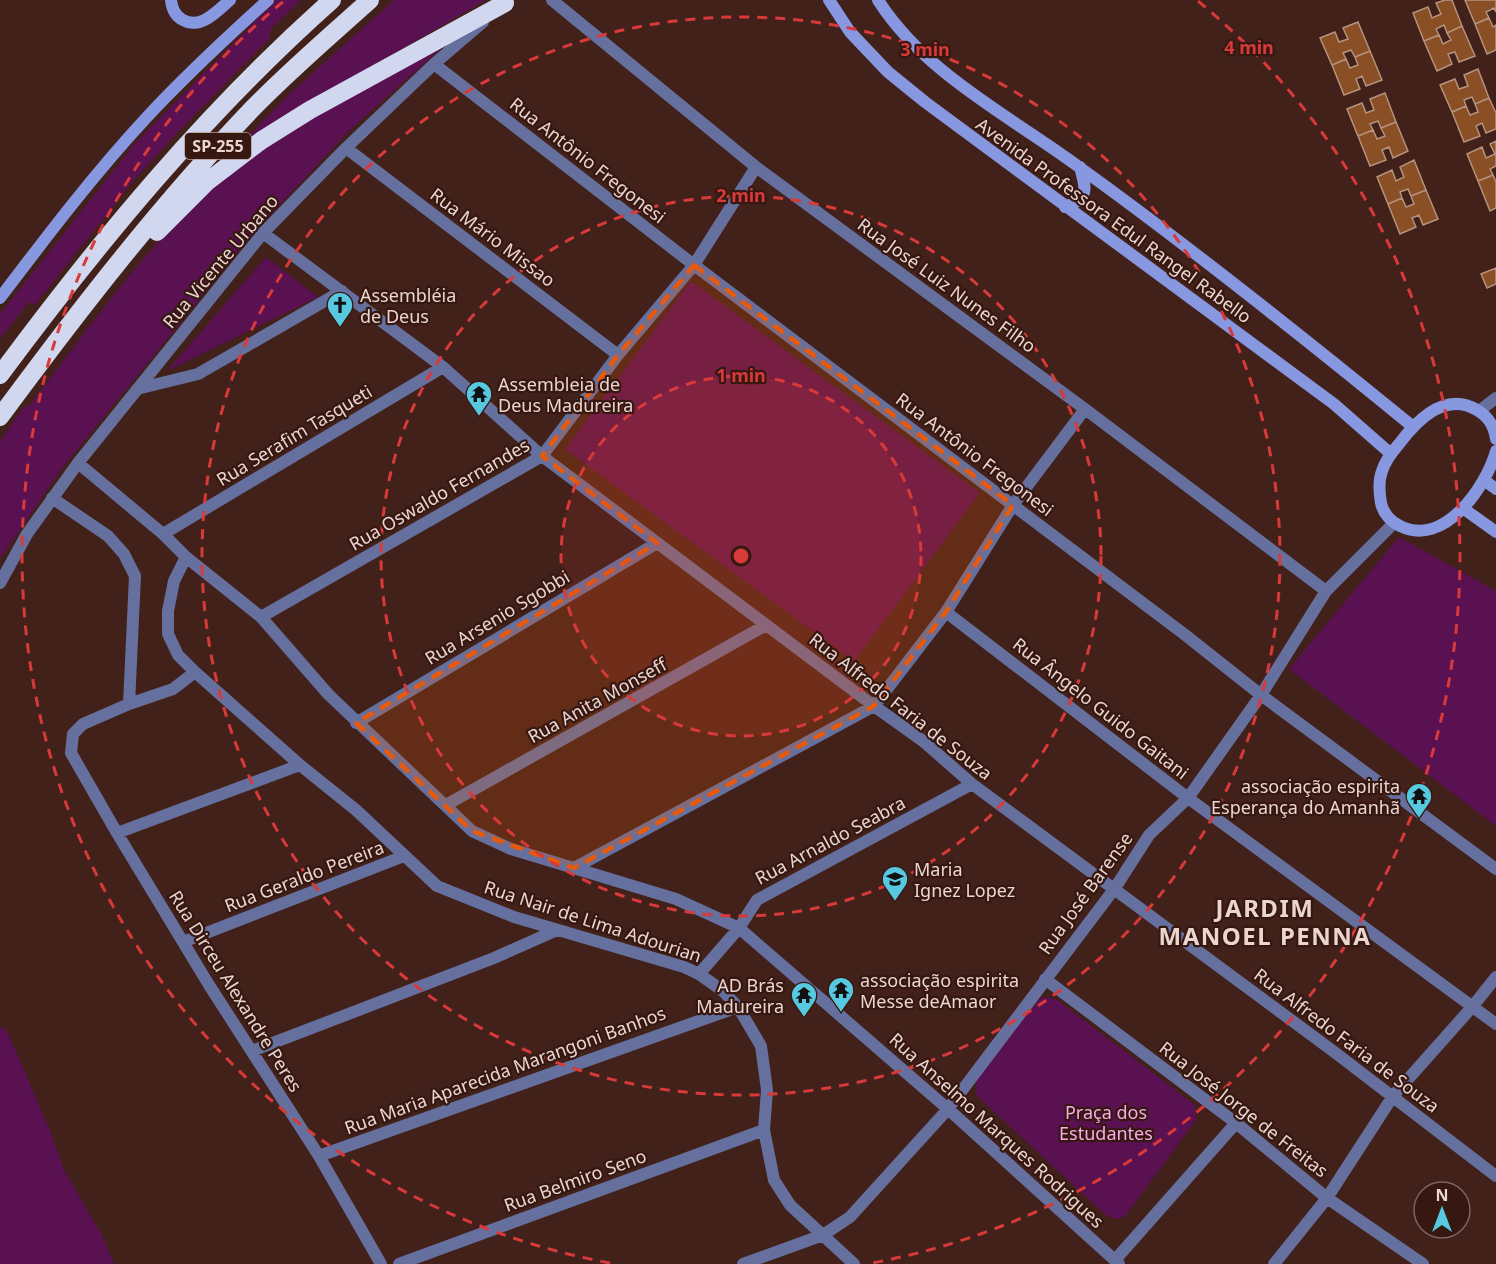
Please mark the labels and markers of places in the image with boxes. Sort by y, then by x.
place label: Assembléia de Deus [360,283,456,328]
church icon: Assembléia de Deus [325,290,355,328]
place label: Assembleia de Deus Madureira [498,372,633,417]
temple icon: Assembleia de Deus Madureira [464,379,494,417]
centre of rings [731,546,751,566]
place label: associação espirita Esperança do Amanhã [1211,774,1400,819]
temple icon: associação espirita Esperança do Amanhã [1404,781,1434,819]
place label: Maria Ignez Lopez [914,857,1015,902]
school or university icon: Maria Ignez Lopez [880,864,910,902]
place label: associação espirita Messe deAmaor [860,968,1019,1013]
place label: AD Brás Madureira [696,973,784,1018]
temple icon: associação espirita Messe deAmaor [826,975,856,1013]
temple icon: AD Brás Madureira [789,980,819,1018]

